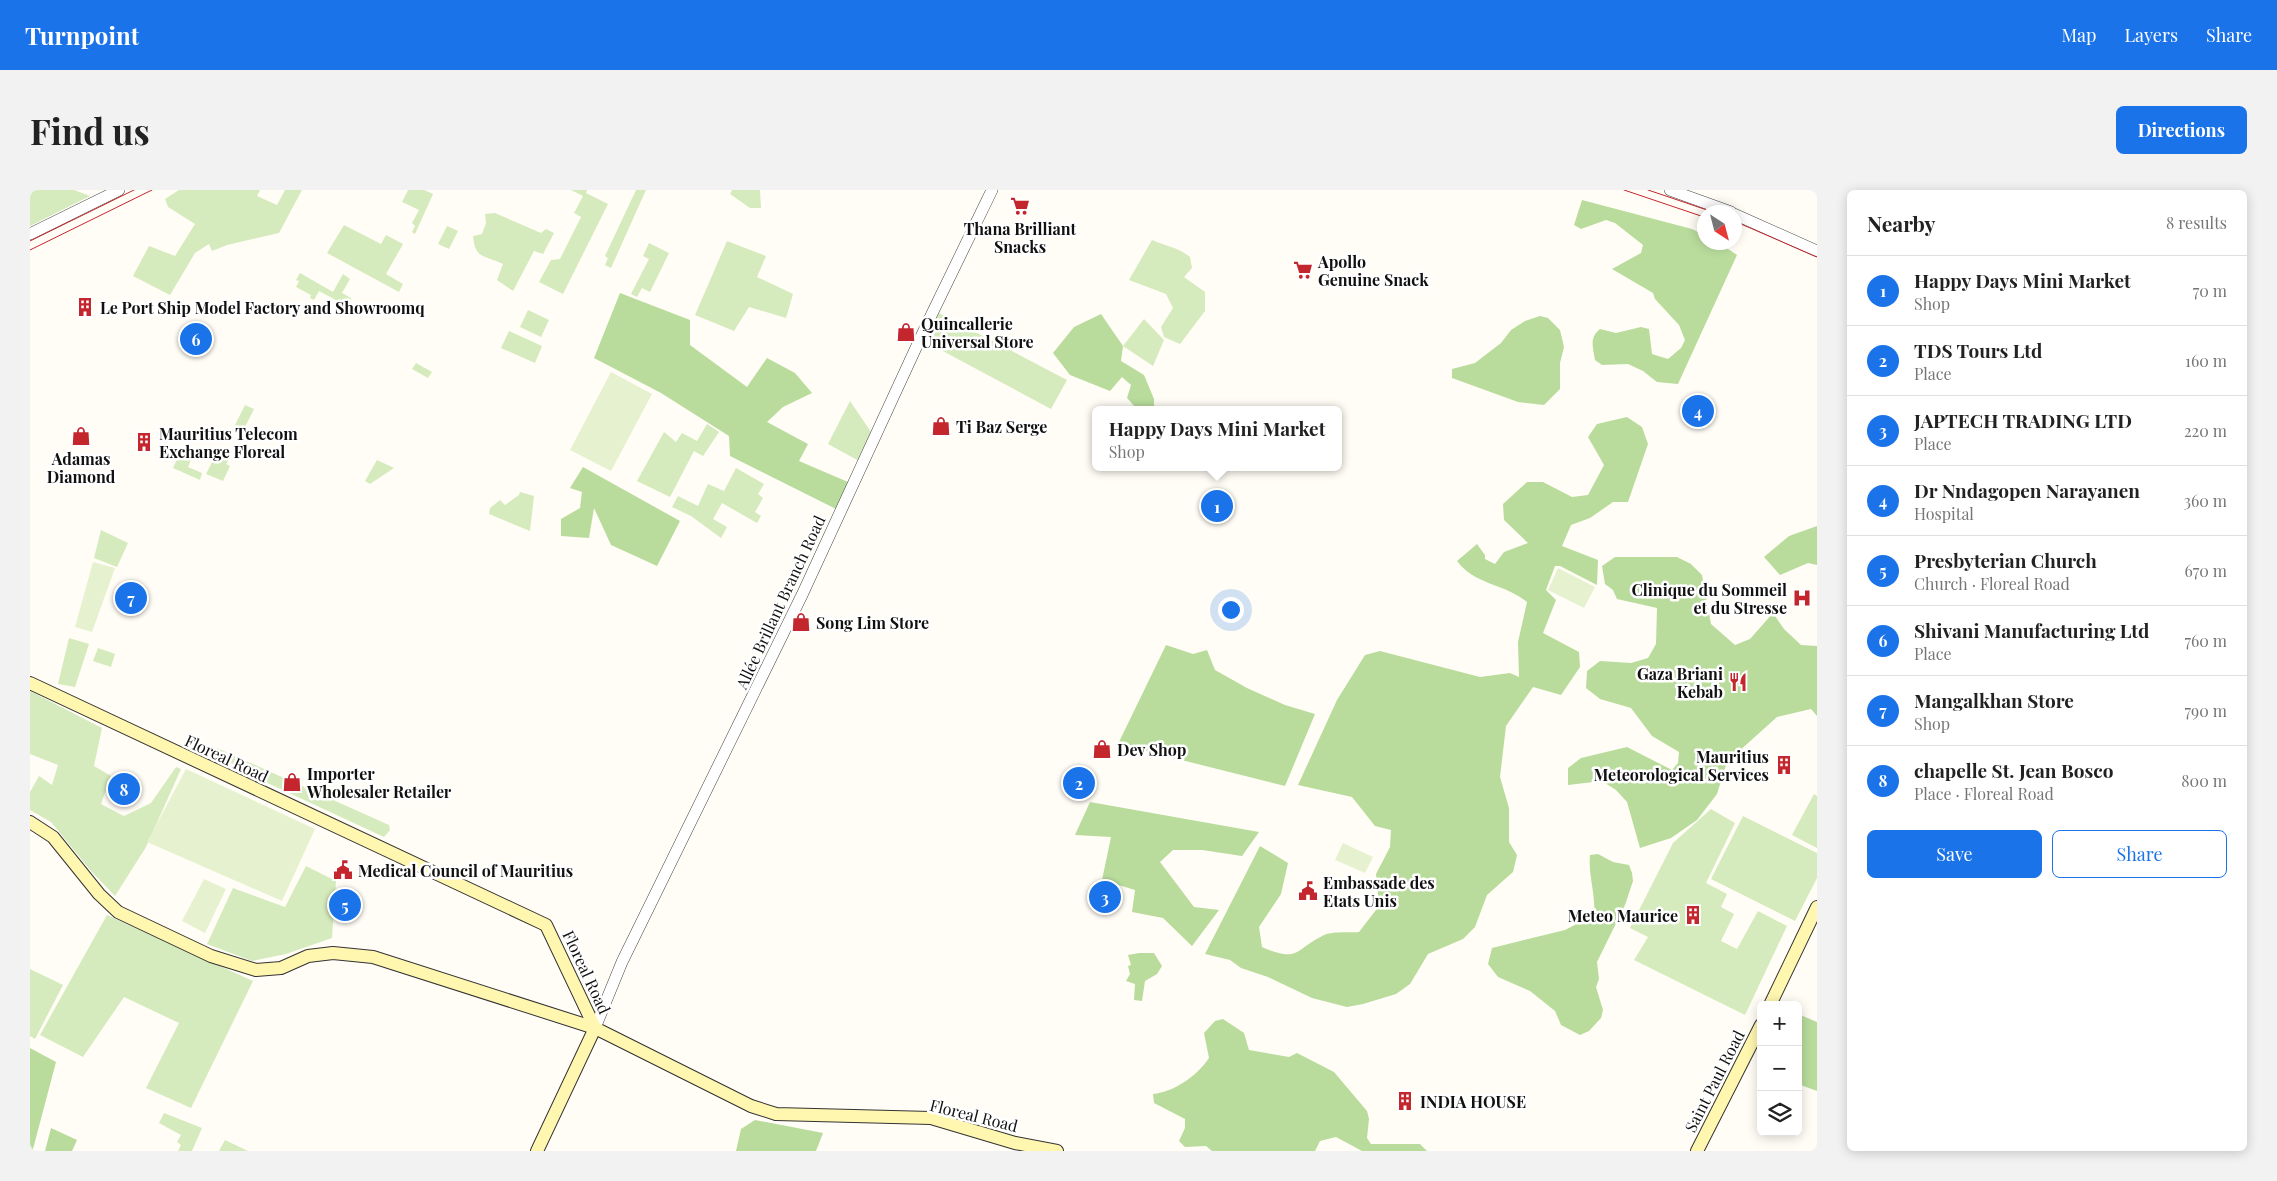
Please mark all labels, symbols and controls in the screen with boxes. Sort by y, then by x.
text: Turnpoint [25,19,139,51]
text: Map [2061,23,2096,47]
text: Layers [2124,23,2178,47]
text: Share [2206,23,2252,47]
button: Directions [2116,106,2247,154]
text: Find us [30,107,150,154]
supermarket icon: Thana Brilliant Snacks [1009,195,1031,217]
north arrow [1697,205,1742,250]
text: Nearby [1867,209,1936,237]
text: 8 results [2166,212,2227,233]
place label: Thana Brilliant Snacks [964,218,1077,257]
place label: Apollo Genuine Snack [1317,251,1429,290]
supermarket icon: Apollo Genuine Snack [1292,259,1314,281]
text: Happy Days Mini Market [1914,267,2131,293]
text: 1 [1880,280,1886,301]
text: 70 m [2193,280,2227,301]
text: Shop [1914,293,1950,314]
building icon: Le Port Ship Model Factory and Showroomq [74,296,96,318]
place label: Le Port Ship Model Factory and Showroomq [100,297,425,318]
place label: Quincallerie Universal Store [921,313,1034,352]
pin: 6 [180,320,212,358]
shop icon: Quincallerie Universal Store [895,321,917,343]
text: TDS Tours Ltd [1914,337,2042,363]
text: 2 [1879,350,1887,371]
text: 160 m [2185,350,2227,371]
text: Place [1914,363,1952,384]
pin: 4 [1682,392,1714,430]
popup [1092,406,1342,471]
text: JAPTECH TRADING LTD [1914,407,2132,433]
shop icon: Ti Baz Serge [930,415,952,437]
text: Happy Days Mini Market [1109,415,1325,441]
place label: Ti Baz Serge [956,416,1047,437]
text: 3 [1879,420,1887,441]
text: 220 m [2184,420,2227,441]
place label: Mauritius Telecom Exchange Floreal [159,423,298,462]
shop icon: Adamas Diamond [70,425,92,447]
building icon: Mauritius Telecom Exchange Floreal [133,431,155,453]
text: Place [1914,433,1952,454]
text: Shop [1109,441,1145,462]
place label: Adamas Diamond [47,448,116,487]
text: Dr Nndagopen Narayanen [1914,477,2140,503]
pin: 1 [1201,487,1233,525]
text: 4 [1879,490,1887,511]
text: 360 m [2184,490,2227,511]
text: Hospital [1914,503,1974,524]
street label: Allée Brillant Branch Road [730,512,829,693]
text: Presbyterian Church [1914,547,2097,573]
text: 5 [1879,560,1887,581]
text: 670 m [2184,560,2227,581]
text: Church · Floreal Road [1914,573,2070,594]
pin: 7 [115,579,147,617]
place label: Clinique du Sommeil et du Stresse [1632,579,1787,618]
hospital icon: Clinique du Sommeil et du Stresse [1791,587,1813,609]
your location [1218,597,1244,623]
shop icon: Song Lim Store [790,611,812,633]
place label: Song Lim Store [816,612,929,633]
text: Shivani Manufacturing Ltd [1914,617,2149,643]
text: 6 [1879,630,1887,651]
text: 760 m [2184,630,2227,651]
text: Place [1914,643,1952,664]
place label: Gaza Briani Kebab [1637,663,1723,702]
restaurant icon: Gaza Briani Kebab [1727,671,1749,693]
text: Mangalkhan Store [1914,687,2074,713]
text: 7 [1879,700,1887,721]
text: 790 m [2185,700,2227,721]
text: Shop [1914,713,1950,734]
street label: Floreal Road [182,729,272,787]
shop icon: Dev Shop [1091,738,1113,760]
place label: Dev Shop [1117,739,1186,760]
place label: Mauritius Meteorological Services [1594,746,1769,785]
building icon: Mauritius Meteorological Services [1773,754,1795,776]
text: chapelle St. Jean Bosco [1914,757,2113,783]
place label: Importer Wholesaler Retailer [306,763,452,802]
pin: 2 [1063,764,1095,802]
pin: 8 [108,770,140,808]
text: 8 [1879,770,1887,791]
text: 800 m [2181,770,2227,791]
shop icon: Importer Wholesaler Retailer [281,771,303,793]
text: Place · Floreal Road [1914,783,2054,804]
button: Save [1867,830,2042,878]
button: Share [2052,830,2227,878]
public building icon: Medical Council of Mauritius [332,859,354,881]
place label: Medical Council of Mauritius [358,860,573,881]
place label: Embassade des Etats Unis [1323,872,1435,911]
pin: 3 [1089,878,1121,916]
public building icon: Embassade des Etats Unis [1297,880,1319,902]
pin: 5 [329,886,361,924]
building icon: Meteo Maurice [1682,904,1704,926]
place label: Meteo Maurice [1568,905,1678,926]
street label: Floreal Road [558,927,616,1017]
map controls [1757,1001,1802,1136]
button: + [1757,1001,1802,1046]
street label: Saint Paul Road [1679,1026,1749,1136]
button: − [1757,1046,1802,1091]
building icon: INDIA HOUSE [1394,1090,1416,1112]
place label: INDIA HOUSE [1420,1091,1526,1112]
button: layers [1757,1091,1802,1136]
street label: Floreal Road [928,1094,1020,1136]

